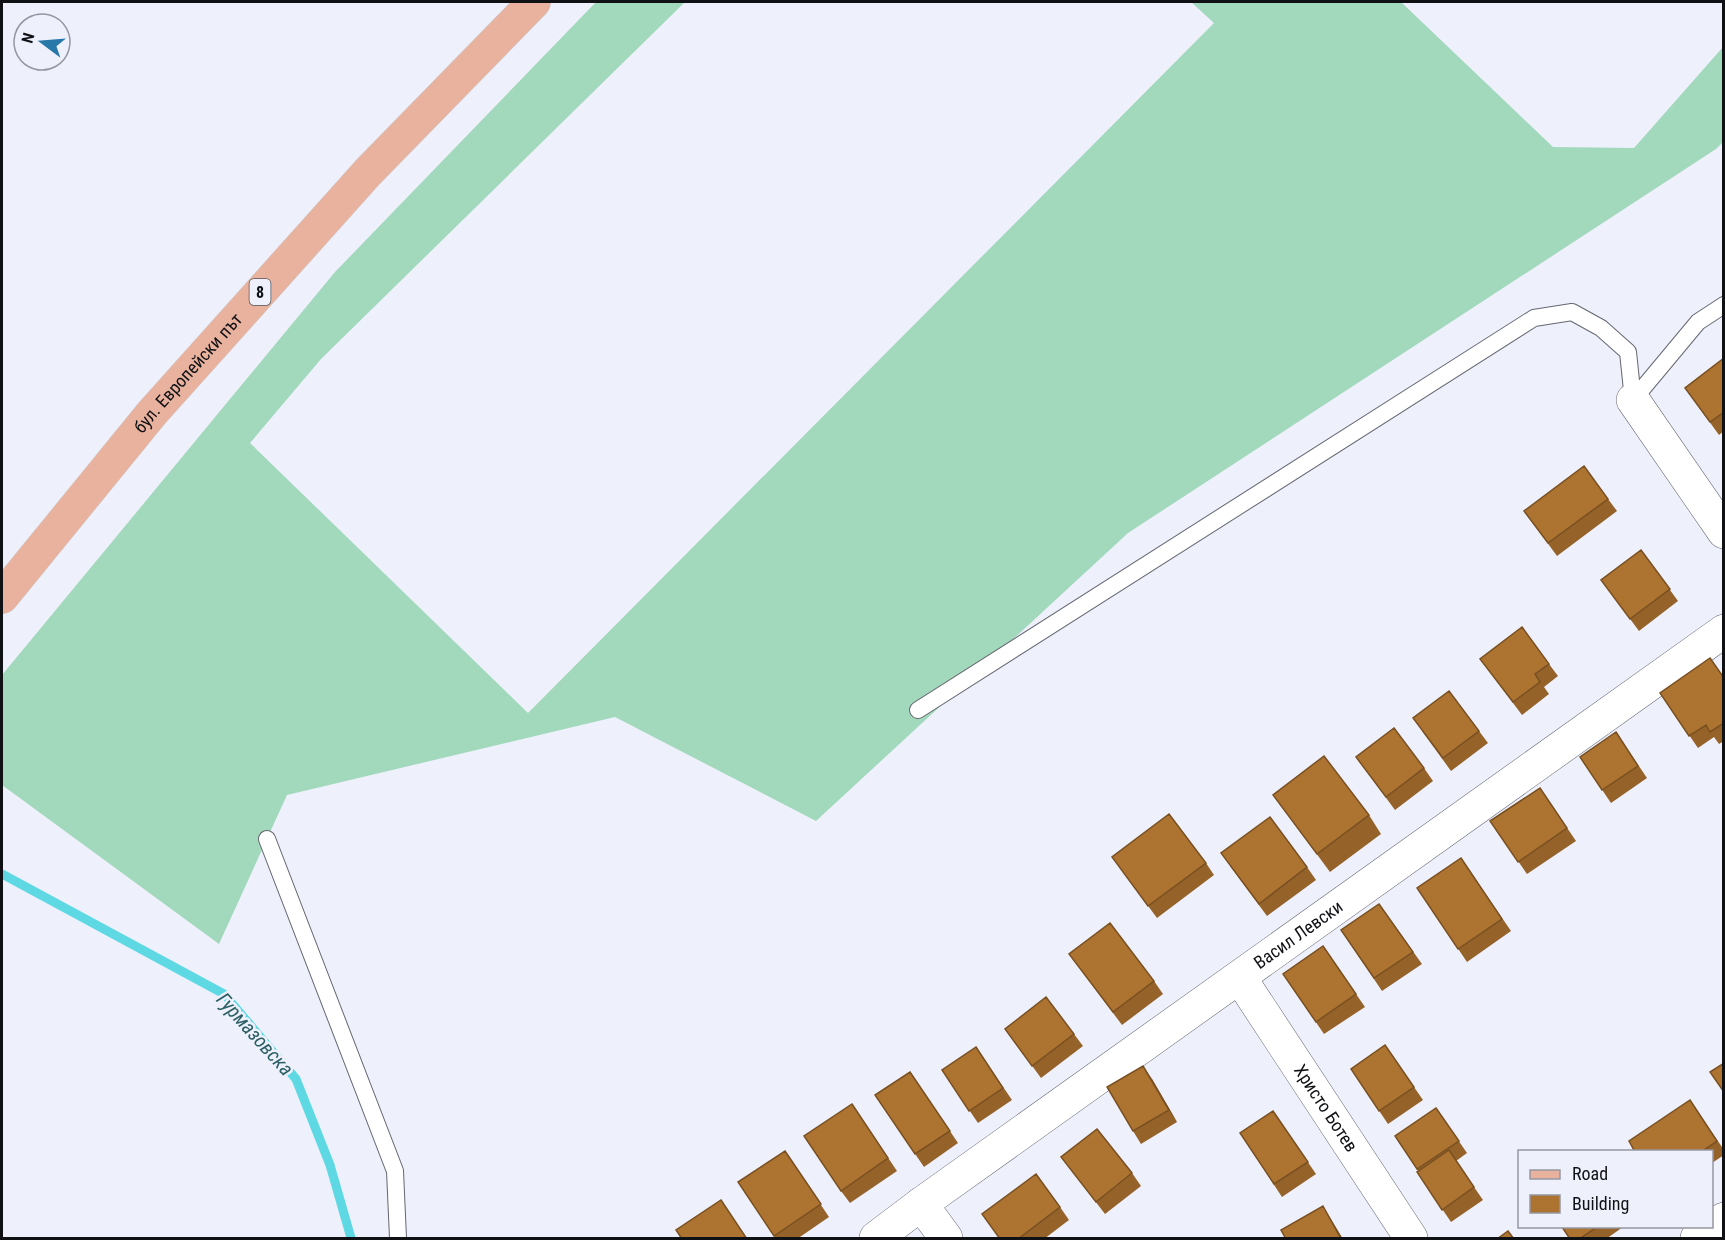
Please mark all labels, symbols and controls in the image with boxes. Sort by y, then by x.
north arrow [12,12,72,72]
text: N [18,31,39,45]
road number: 8 [250,279,270,305]
street label: бул. Европейски път [129,309,246,437]
street label: Васил Левски [1250,896,1347,973]
water label: Гурмазовска [212,988,298,1080]
street label: Христо Ботев [1290,1061,1362,1156]
legend [1518,1150,1713,1228]
text: Road [1572,1163,1608,1184]
text: Building [1572,1193,1629,1214]

